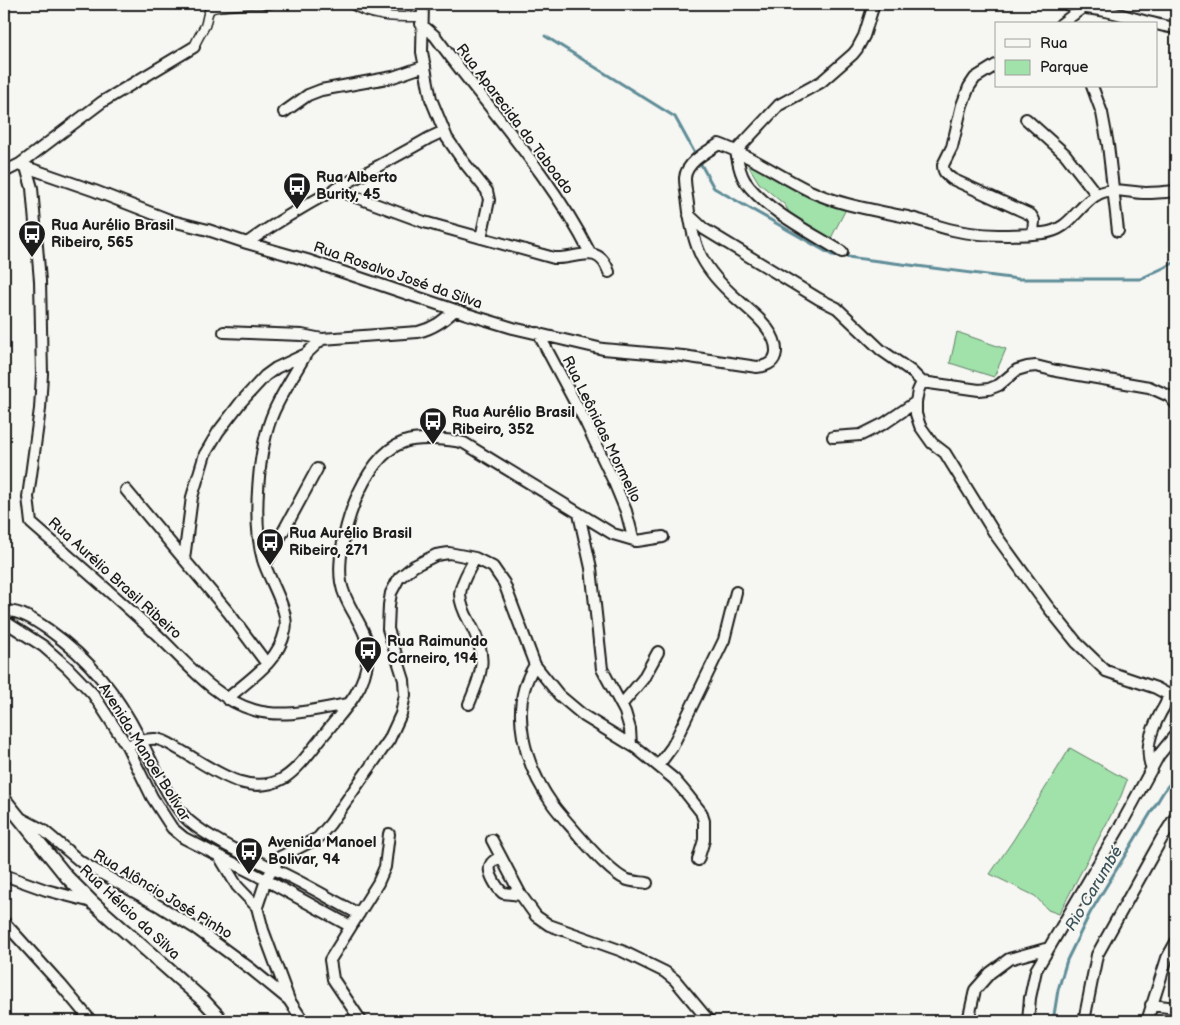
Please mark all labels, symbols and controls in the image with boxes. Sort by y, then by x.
legend [995,22,1158,88]
text: Rua [1040,34,1068,53]
street label: Rua Aparecida do Taboado [452,40,577,198]
text: Parque [1040,58,1089,77]
place label: Rua Alberto Burity, 45 [316,168,398,204]
bus stop icon: Rua Alberto Burity, 45 [282,171,312,210]
place label: Rua Aurélio Brasil Ribeiro, 565 [51,216,174,252]
bus stop icon: Rua Aurélio Brasil Ribeiro, 565 [17,219,47,258]
street label: Rua Rosalvo José da Silva [311,238,485,313]
street label: Rua Leônidas Mormello [558,353,645,506]
place label: Rua Aurélio Brasil Ribeiro, 352 [452,403,575,439]
bus stop icon: Rua Aurélio Brasil Ribeiro, 352 [418,406,448,445]
street label: Rua Aurélio Brasil Ribeiro [44,513,185,643]
place label: Rua Aurélio Brasil Ribeiro, 271 [289,524,412,560]
bus stop icon: Rua Aurélio Brasil Ribeiro, 271 [255,527,285,566]
place label: Rua Raimundo Carneiro, 194 [387,632,488,668]
bus stop icon: Rua Raimundo Carneiro, 194 [353,635,383,674]
street label: Avenida Manoel Bolívar [94,680,195,825]
place label: Avenida Manoel Bolivar, 94 [267,833,377,869]
bus stop icon: Avenida Manoel Bolivar, 94 [234,836,264,875]
water label: Rio Carumbé [1062,843,1127,935]
street label: Rua Alôncio José Pinho [90,845,236,944]
street label: Rua Hélcio da Silva [75,861,184,964]

